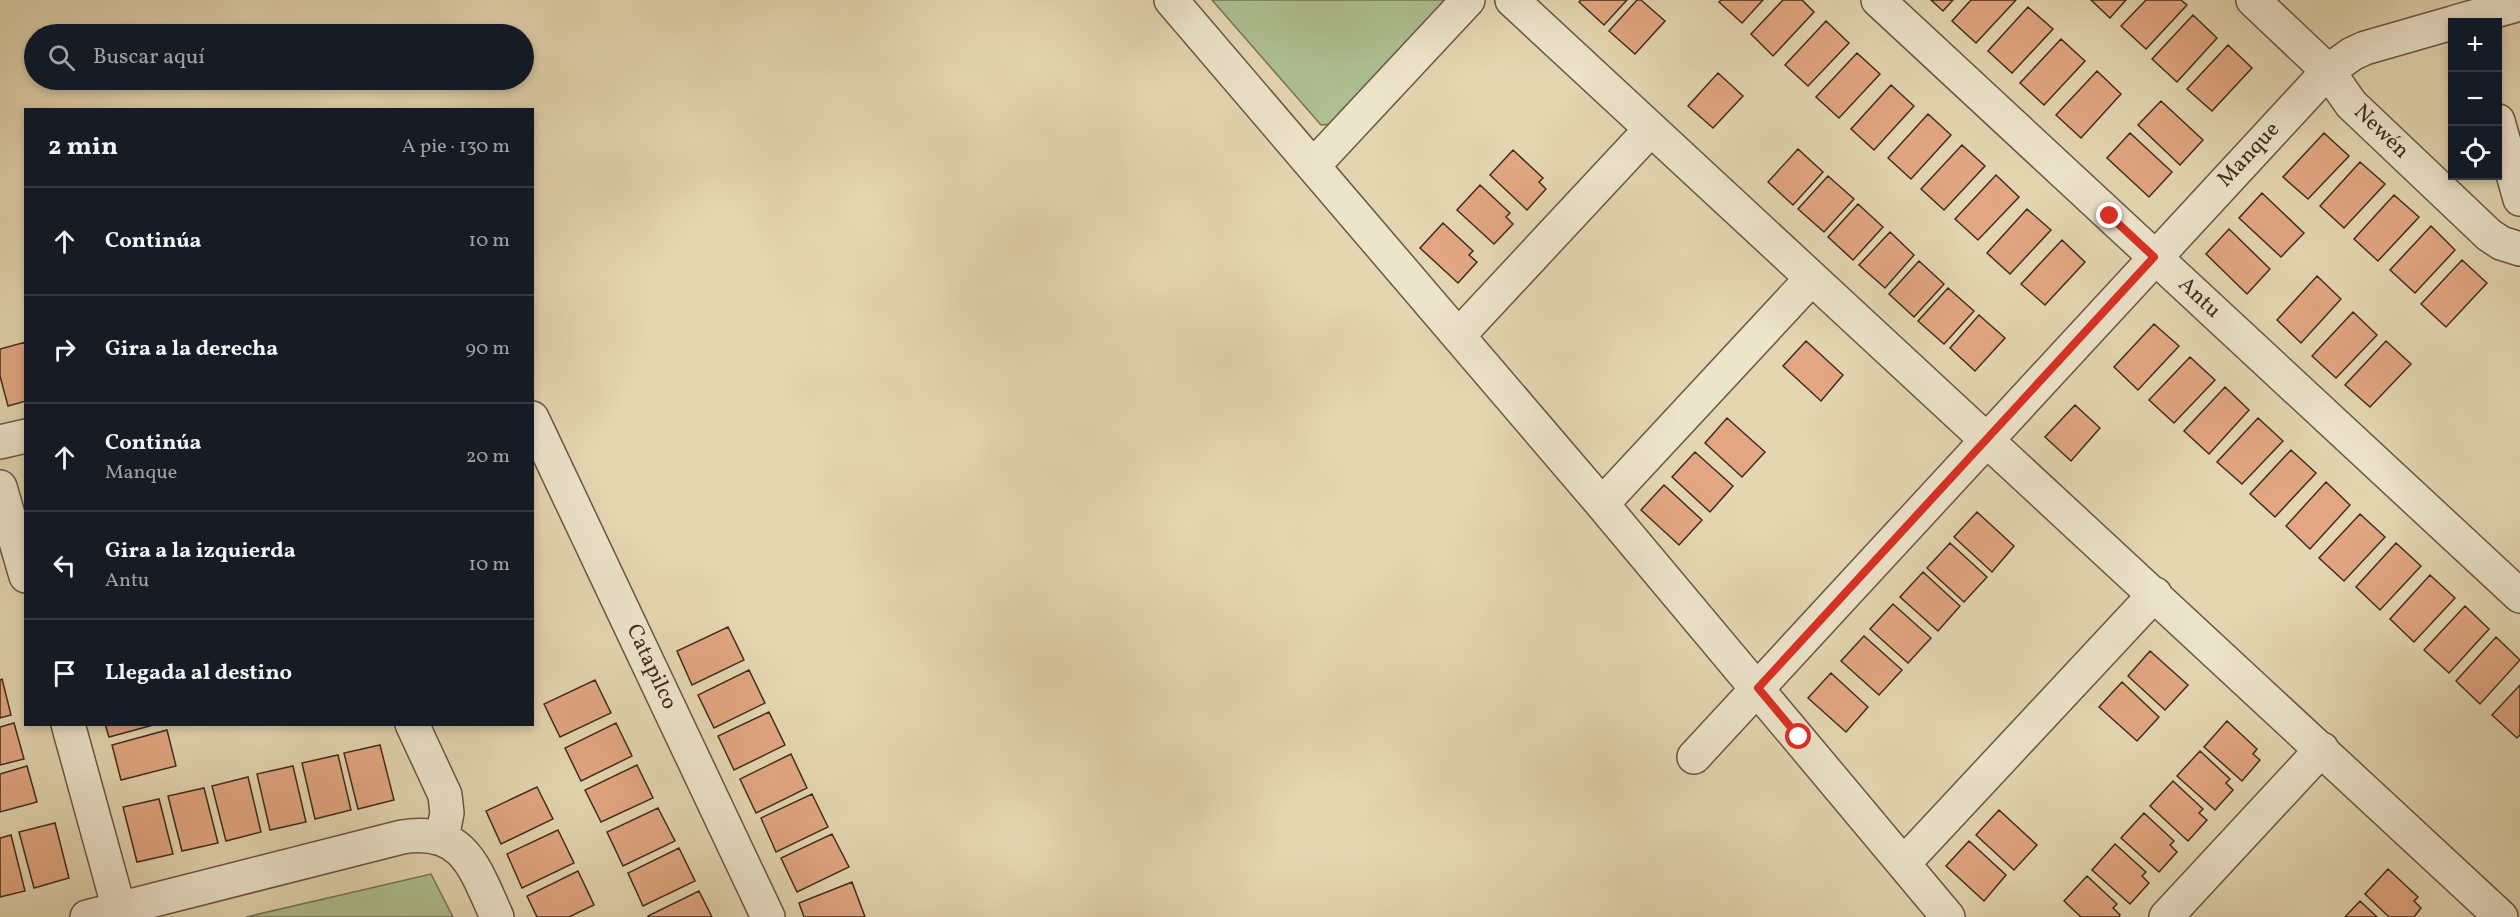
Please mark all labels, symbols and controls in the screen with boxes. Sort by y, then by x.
map controls [2448,18,2502,180]
button: + [2448,18,2502,72]
search box [24,24,534,90]
icon: search [45,41,78,74]
text: Buscar aquí [93,42,205,73]
button: − [2448,72,2502,126]
street label: Newén [2346,98,2416,166]
street label: Manque [2211,115,2287,195]
button: locate [2448,126,2502,180]
text: 2 min [48,129,118,165]
text: A pie · 130 m [402,133,510,161]
route end [2096,202,2122,228]
icon: ahead [48,225,81,258]
text: Continúa [105,226,202,257]
text: 10 m [469,227,510,255]
street label: Antu [2171,270,2227,326]
icon: right [48,333,81,366]
text: Gira a la derecha [105,334,278,365]
text: 90 m [466,335,510,363]
text: Continúa [105,428,202,459]
icon: ahead [48,441,81,474]
text: 20 m [466,443,510,471]
text: Manque [105,459,177,487]
text: Gira a la izquierda [105,536,296,567]
icon: left [48,549,81,582]
text: 10 m [469,551,510,579]
text: Antu [105,567,149,595]
street label: Catapilco [618,619,684,715]
icon: arrive [48,657,81,690]
text: Llegada al destino [105,658,292,689]
route start [1785,723,1811,749]

